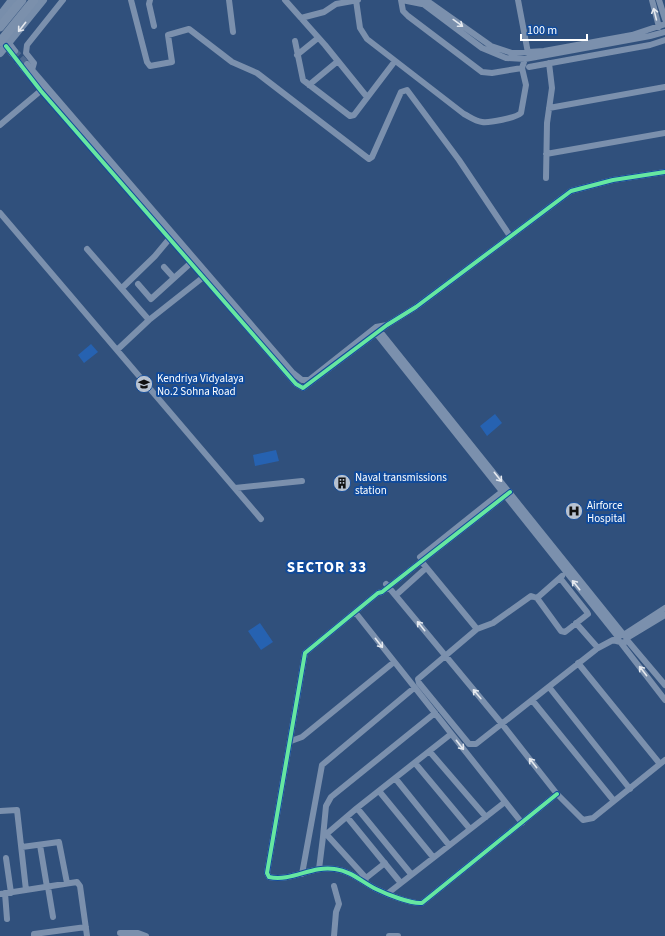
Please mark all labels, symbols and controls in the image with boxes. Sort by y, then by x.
one-way arrow [651,7,658,20]
scale bar [521,16,587,42]
one-way arrow [452,19,463,27]
one-way arrow [17,21,26,32]
text: 100 m [527,22,557,39]
place label: Kendriya Vidyalaya No.2 Sohna Road [157,371,244,399]
school or university icon: Kendriya Vidyalaya No.2 Sohna Road [134,374,154,394]
place label: Naval transmissions station [355,470,447,498]
one-way arrow [493,471,502,482]
building icon: Naval transmissions station [332,473,352,493]
place label: Airforce Hospital [587,498,626,526]
hospital icon: Airforce Hospital [564,501,584,521]
district label: SECTOR 33 [287,557,367,578]
one-way arrow [572,579,580,590]
one-way arrow [417,621,426,631]
one-way arrow [374,637,383,648]
one-way arrow [639,666,647,677]
one-way arrow [473,689,482,699]
one-way arrow [455,739,464,750]
one-way arrow [529,758,537,769]

